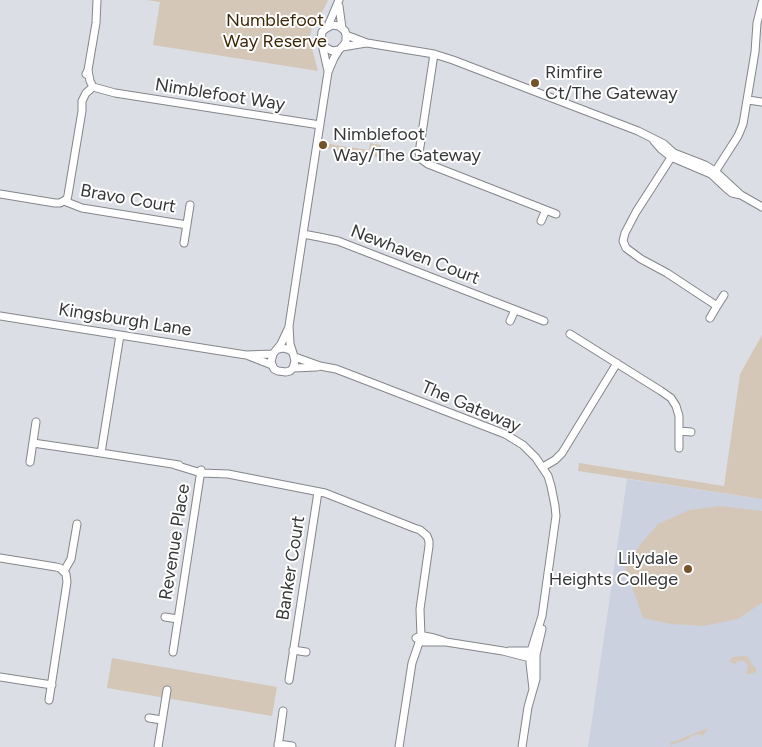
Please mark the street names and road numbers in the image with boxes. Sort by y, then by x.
street label: Nimblefoot Way [153,74,287,116]
street label: Bravo Court [79,180,177,218]
street label: Newhaven Court [347,220,483,290]
street label: Kingsburgh Lane [57,299,193,341]
street label: The Gateway [418,376,524,438]
street label: Revenue Place [155,482,195,602]
street label: Banker Court [272,514,310,622]

